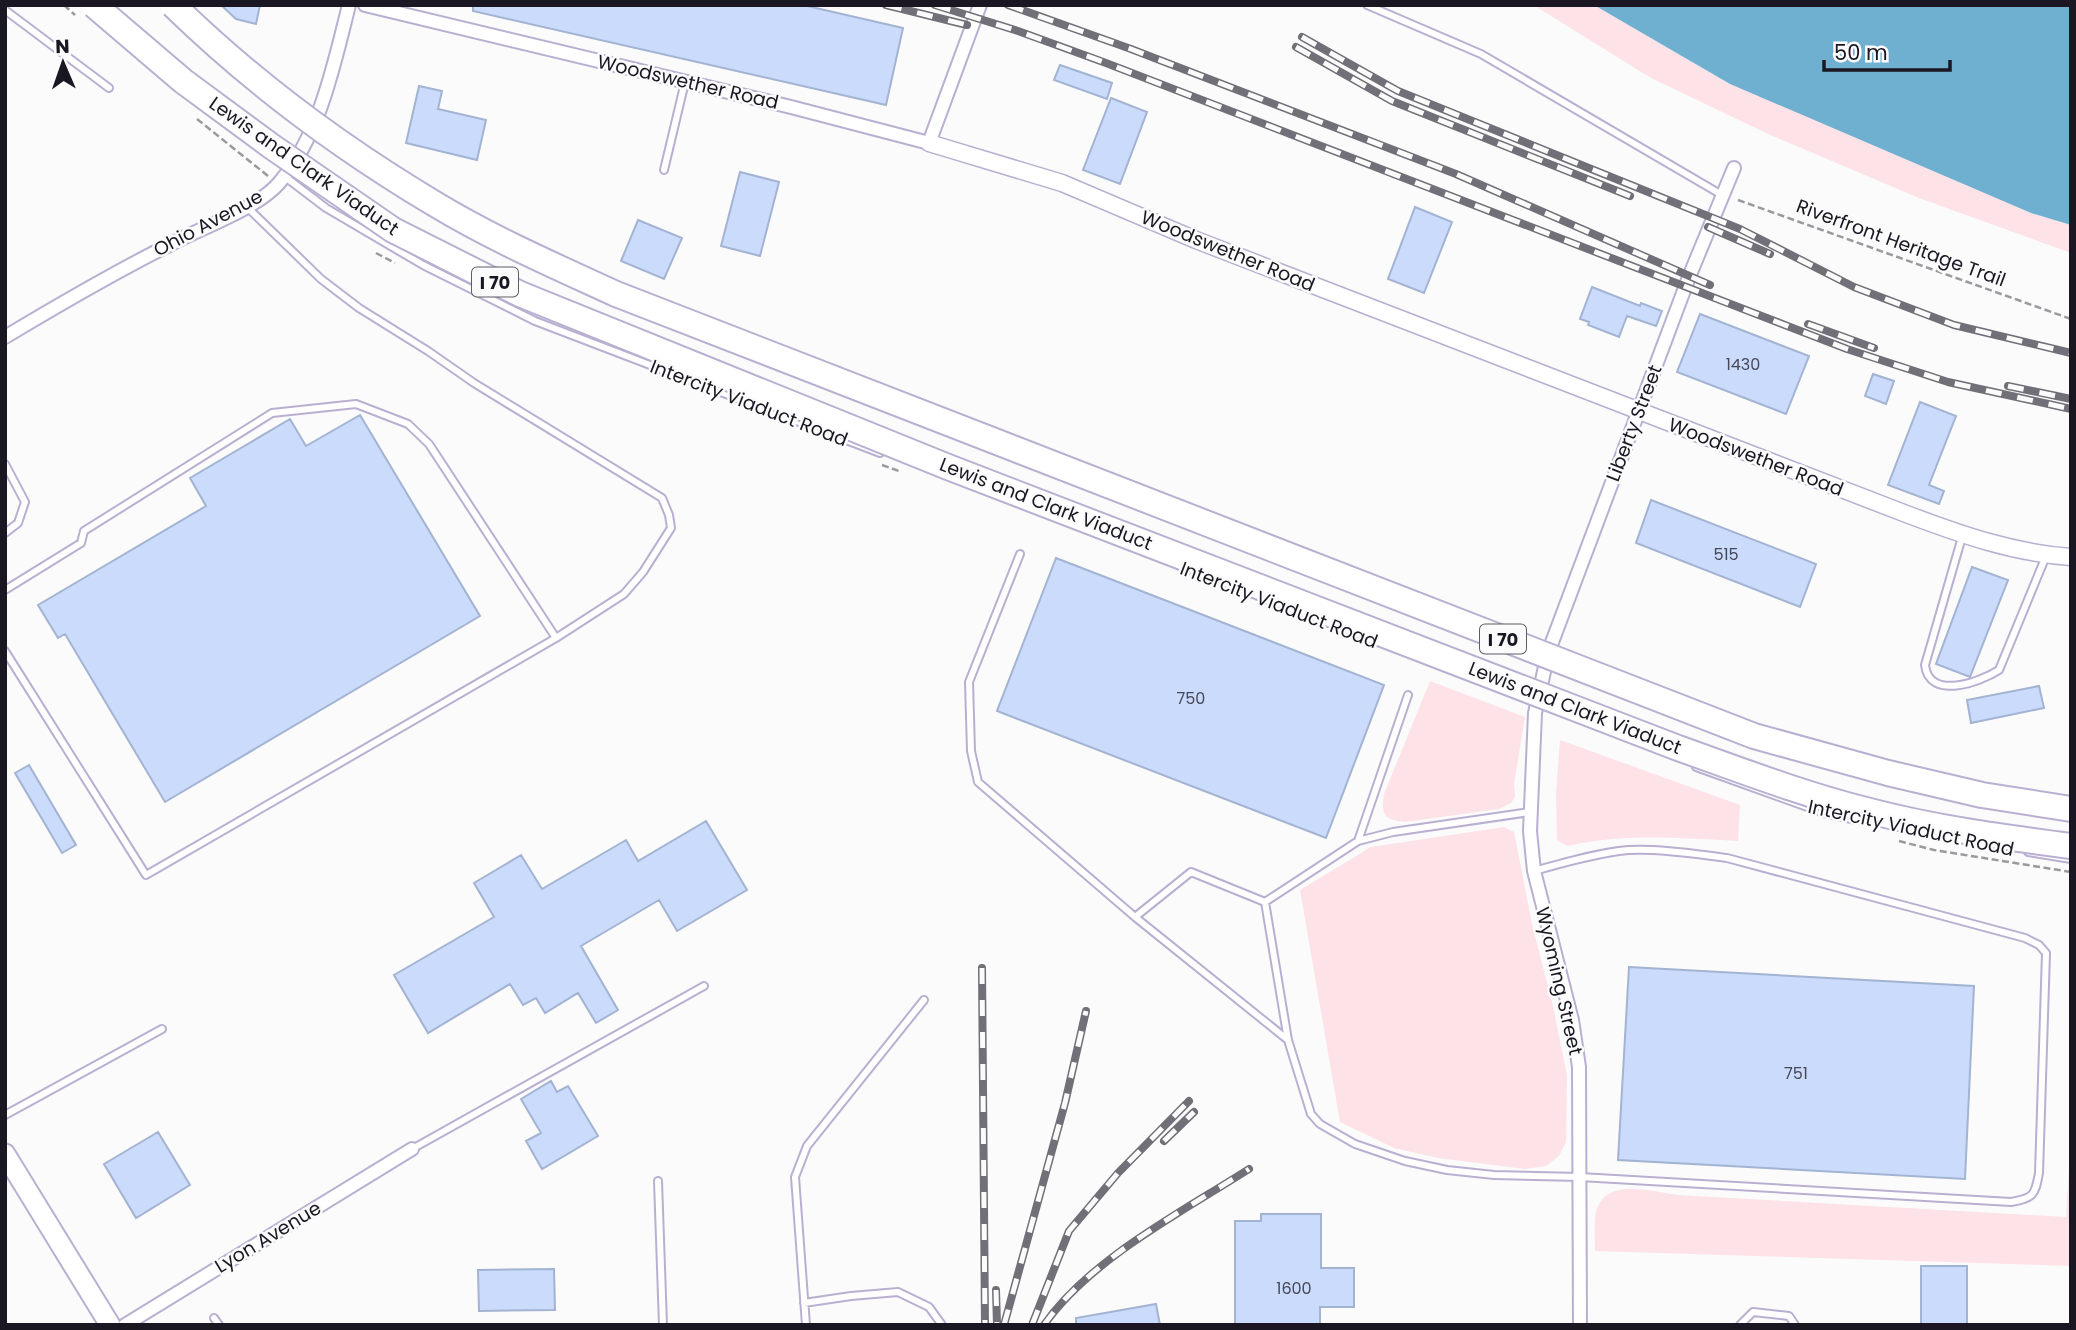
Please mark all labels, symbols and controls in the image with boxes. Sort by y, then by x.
north arrow [28,28,98,98]
scale bar [1824,28,1950,72]
text: N [55,33,70,60]
text: 50 m [1834,38,1888,67]
street label: Woodswether Road [595,48,781,116]
street label: Lewis and Clark Viaduct [204,90,404,242]
street label: Ohio Avenue [149,183,267,263]
street label: Riverfront Heritage Trail [1792,193,2010,293]
street label: Woodswether Road [1137,204,1319,298]
road number: I 70 [472,268,518,296]
street label: Intercity Viaduct Road [646,353,852,453]
house number: 1430 [1726,353,1760,376]
street label: Liberty Street [1599,361,1669,485]
street label: Woodswether Road [1665,411,1847,503]
street label: Lewis and Clark Viaduct [936,451,1156,557]
house number: 515 [1713,543,1739,566]
street label: Intercity Viaduct Road [1176,555,1382,655]
road number: I 70 [1480,624,1526,654]
street label: Lewis and Clark Viaduct [1465,655,1685,761]
house number: 750 [1177,687,1205,710]
street label: Intercity Viaduct Road [1806,793,2016,863]
street label: Wyoming Street [1529,904,1589,1058]
house number: 751 [1784,1062,1808,1085]
street label: Lyon Avenue [210,1195,326,1279]
house number: 1600 [1276,1277,1312,1300]

